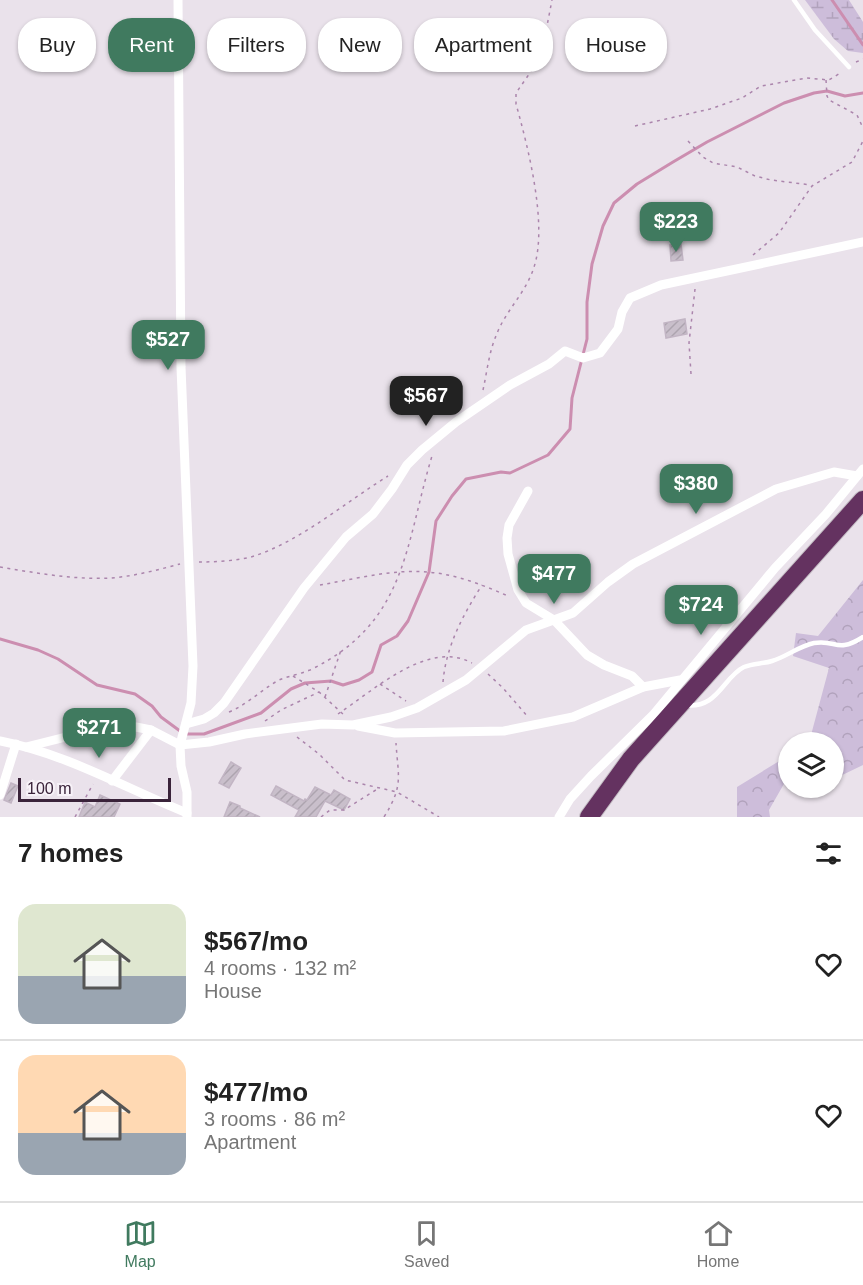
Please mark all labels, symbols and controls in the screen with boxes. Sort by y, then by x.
chip: Buy [18,18,96,72]
chip: Rent [108,18,195,72]
chip: Filters [207,18,306,72]
chip: New [318,18,402,72]
chip: Apartment [414,18,553,72]
chip: House [565,18,667,72]
pin: $223 [640,202,712,253]
text: $223 [654,210,698,232]
pin: $527 [132,320,204,371]
text: $527 [146,328,190,350]
pin: $567 [390,376,462,427]
text: $567 [404,384,448,406]
pin: $380 [660,464,732,515]
text: $380 [674,472,718,494]
pin: $477 [518,554,590,605]
text: $477 [532,562,576,584]
pin: $724 [665,585,737,636]
text: $724 [679,593,723,615]
pin: $271 [63,708,135,759]
text: $271 [77,716,121,738]
map controls [778,732,844,798]
button: layers [778,732,844,798]
scale bar [18,775,171,802]
text: 100 m [27,780,71,797]
icon: filters [812,837,845,870]
text: 7 homes [18,838,124,868]
text: $567/mo [204,926,308,956]
icon: home [66,928,138,1000]
icon: heart [812,948,845,981]
text: 4 rooms · 132 m² [204,957,356,979]
text: House [204,980,262,1002]
text: $477/mo [204,1077,308,1107]
icon: home [66,1079,138,1151]
icon: heart [812,1099,845,1132]
text: 3 rooms · 86 m² [204,1108,345,1130]
text: Apartment [204,1131,296,1153]
tab: Map [124,1217,157,1271]
tab: Saved [404,1217,449,1271]
tab: Home [697,1217,739,1271]

